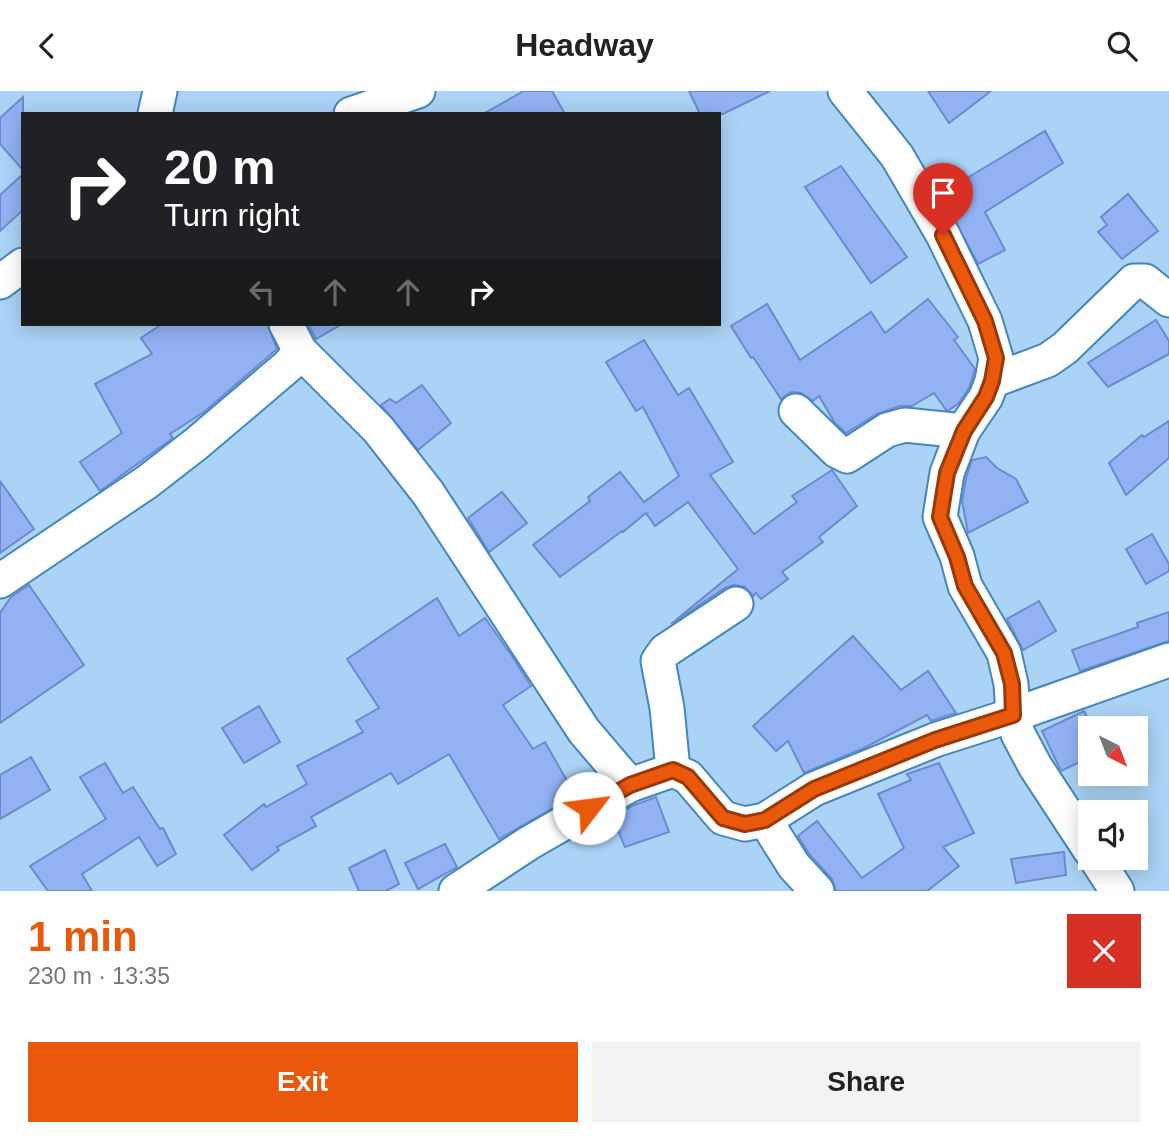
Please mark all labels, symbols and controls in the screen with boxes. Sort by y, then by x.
icon: back [28,27,66,65]
text: Headway [515,27,654,63]
icon: search [1103,27,1141,65]
icon: right [49,140,140,231]
text: 20 m [164,140,276,194]
pin [913,163,973,235]
icon: arrive [924,174,962,212]
text: Turn right [164,197,300,233]
icon: left [243,273,281,311]
icon: ahead [316,273,354,311]
icon: ahead [389,273,427,311]
icon: right [462,273,500,311]
north arrow [1078,716,1148,786]
map controls [1078,716,1148,870]
position arrow [552,771,626,845]
button: sound [1078,800,1148,870]
text: 1 min [28,913,138,960]
button: close [1067,914,1141,988]
text: 230 m · 13:35 [28,963,170,989]
button: Exit [28,1042,578,1122]
button: Share [592,1042,1141,1122]

